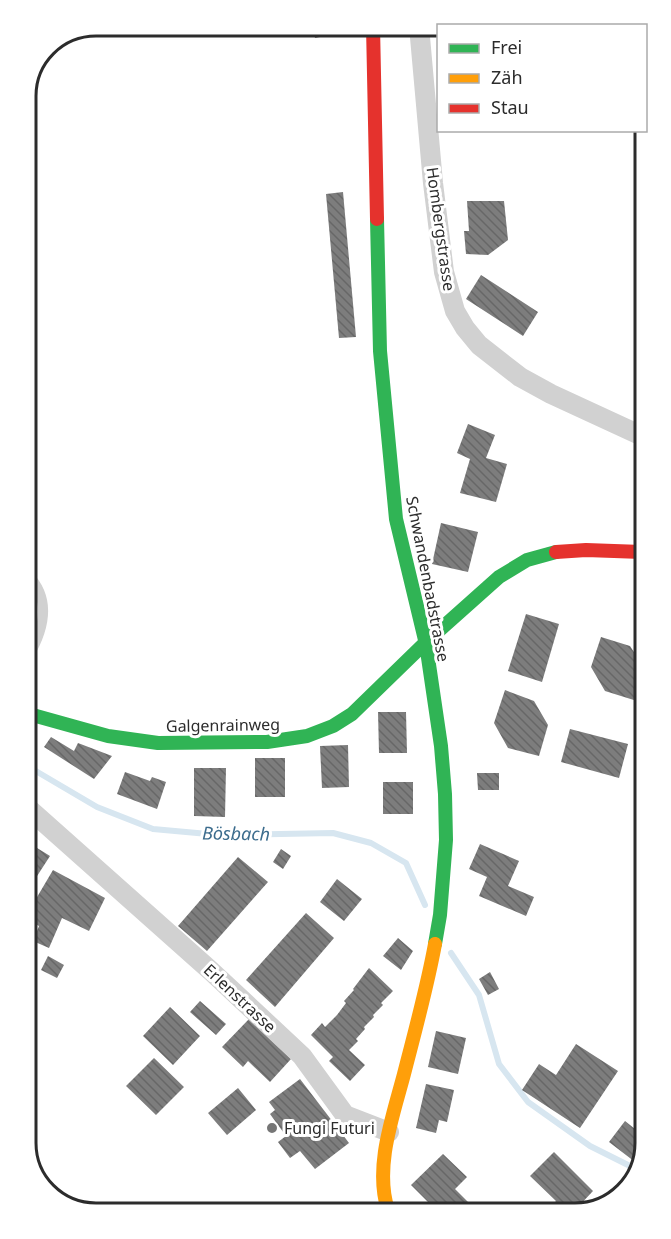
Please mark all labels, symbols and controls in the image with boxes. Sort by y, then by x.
legend [437,24,647,132]
text: Frei [491,35,522,59]
text: Zäh [491,65,523,89]
text: Stau [491,95,529,119]
street label: Hombergstrasse [421,166,461,292]
street label: Schwandenbadstrasse [401,494,455,664]
street label: Galgenrainweg [166,713,280,737]
water label: Bösbach [202,820,270,846]
street label: Erlenstrasse [199,959,281,1037]
place label: Fungi Futuri [284,1117,375,1139]
marker: Fungi Futuri [265,1121,279,1135]

